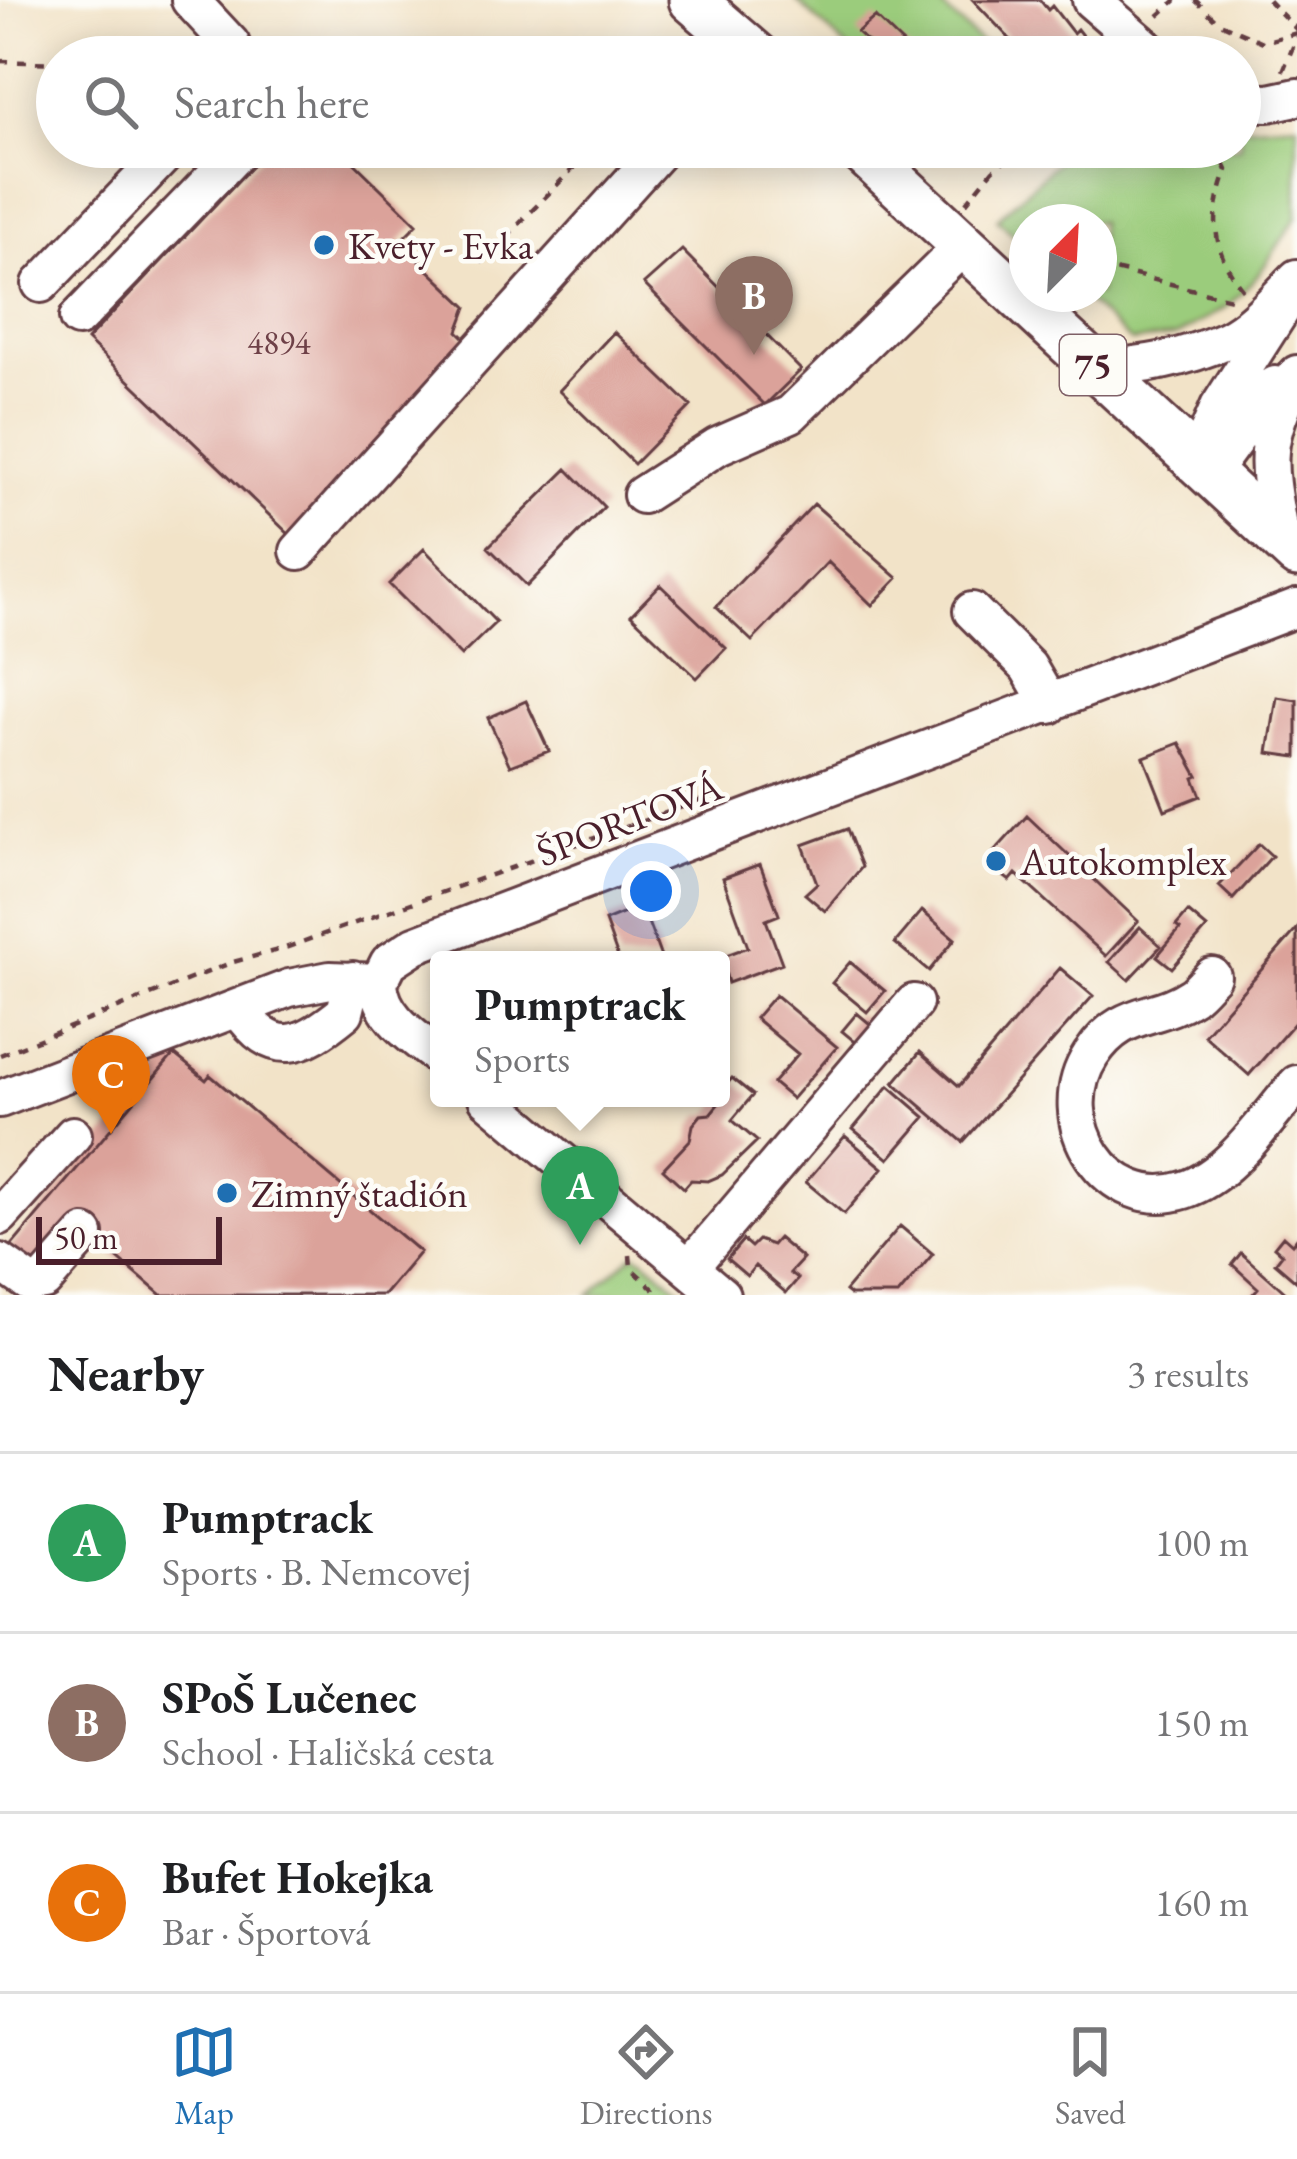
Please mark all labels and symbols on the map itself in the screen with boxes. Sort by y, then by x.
north arrow [1009,204,1117,312]
place label: Kvety - Evka [348,220,534,271]
marker: Kvety - Evka [311,232,337,258]
pin: B [715,256,793,355]
house number: 4894 [247,321,311,364]
road number: 75 [1060,335,1126,395]
street label: ŠPORTOVÁ [529,760,730,878]
place label: Autokomplex [1019,836,1227,887]
marker: Autokomplex [983,848,1009,874]
your location [621,861,681,921]
pin: C [72,1035,150,1134]
pin: A [541,1146,619,1245]
place label: Zimný štadión [251,1168,468,1219]
marker: Zimný štadión [214,1180,240,1206]
scale bar [36,1211,222,1264]

